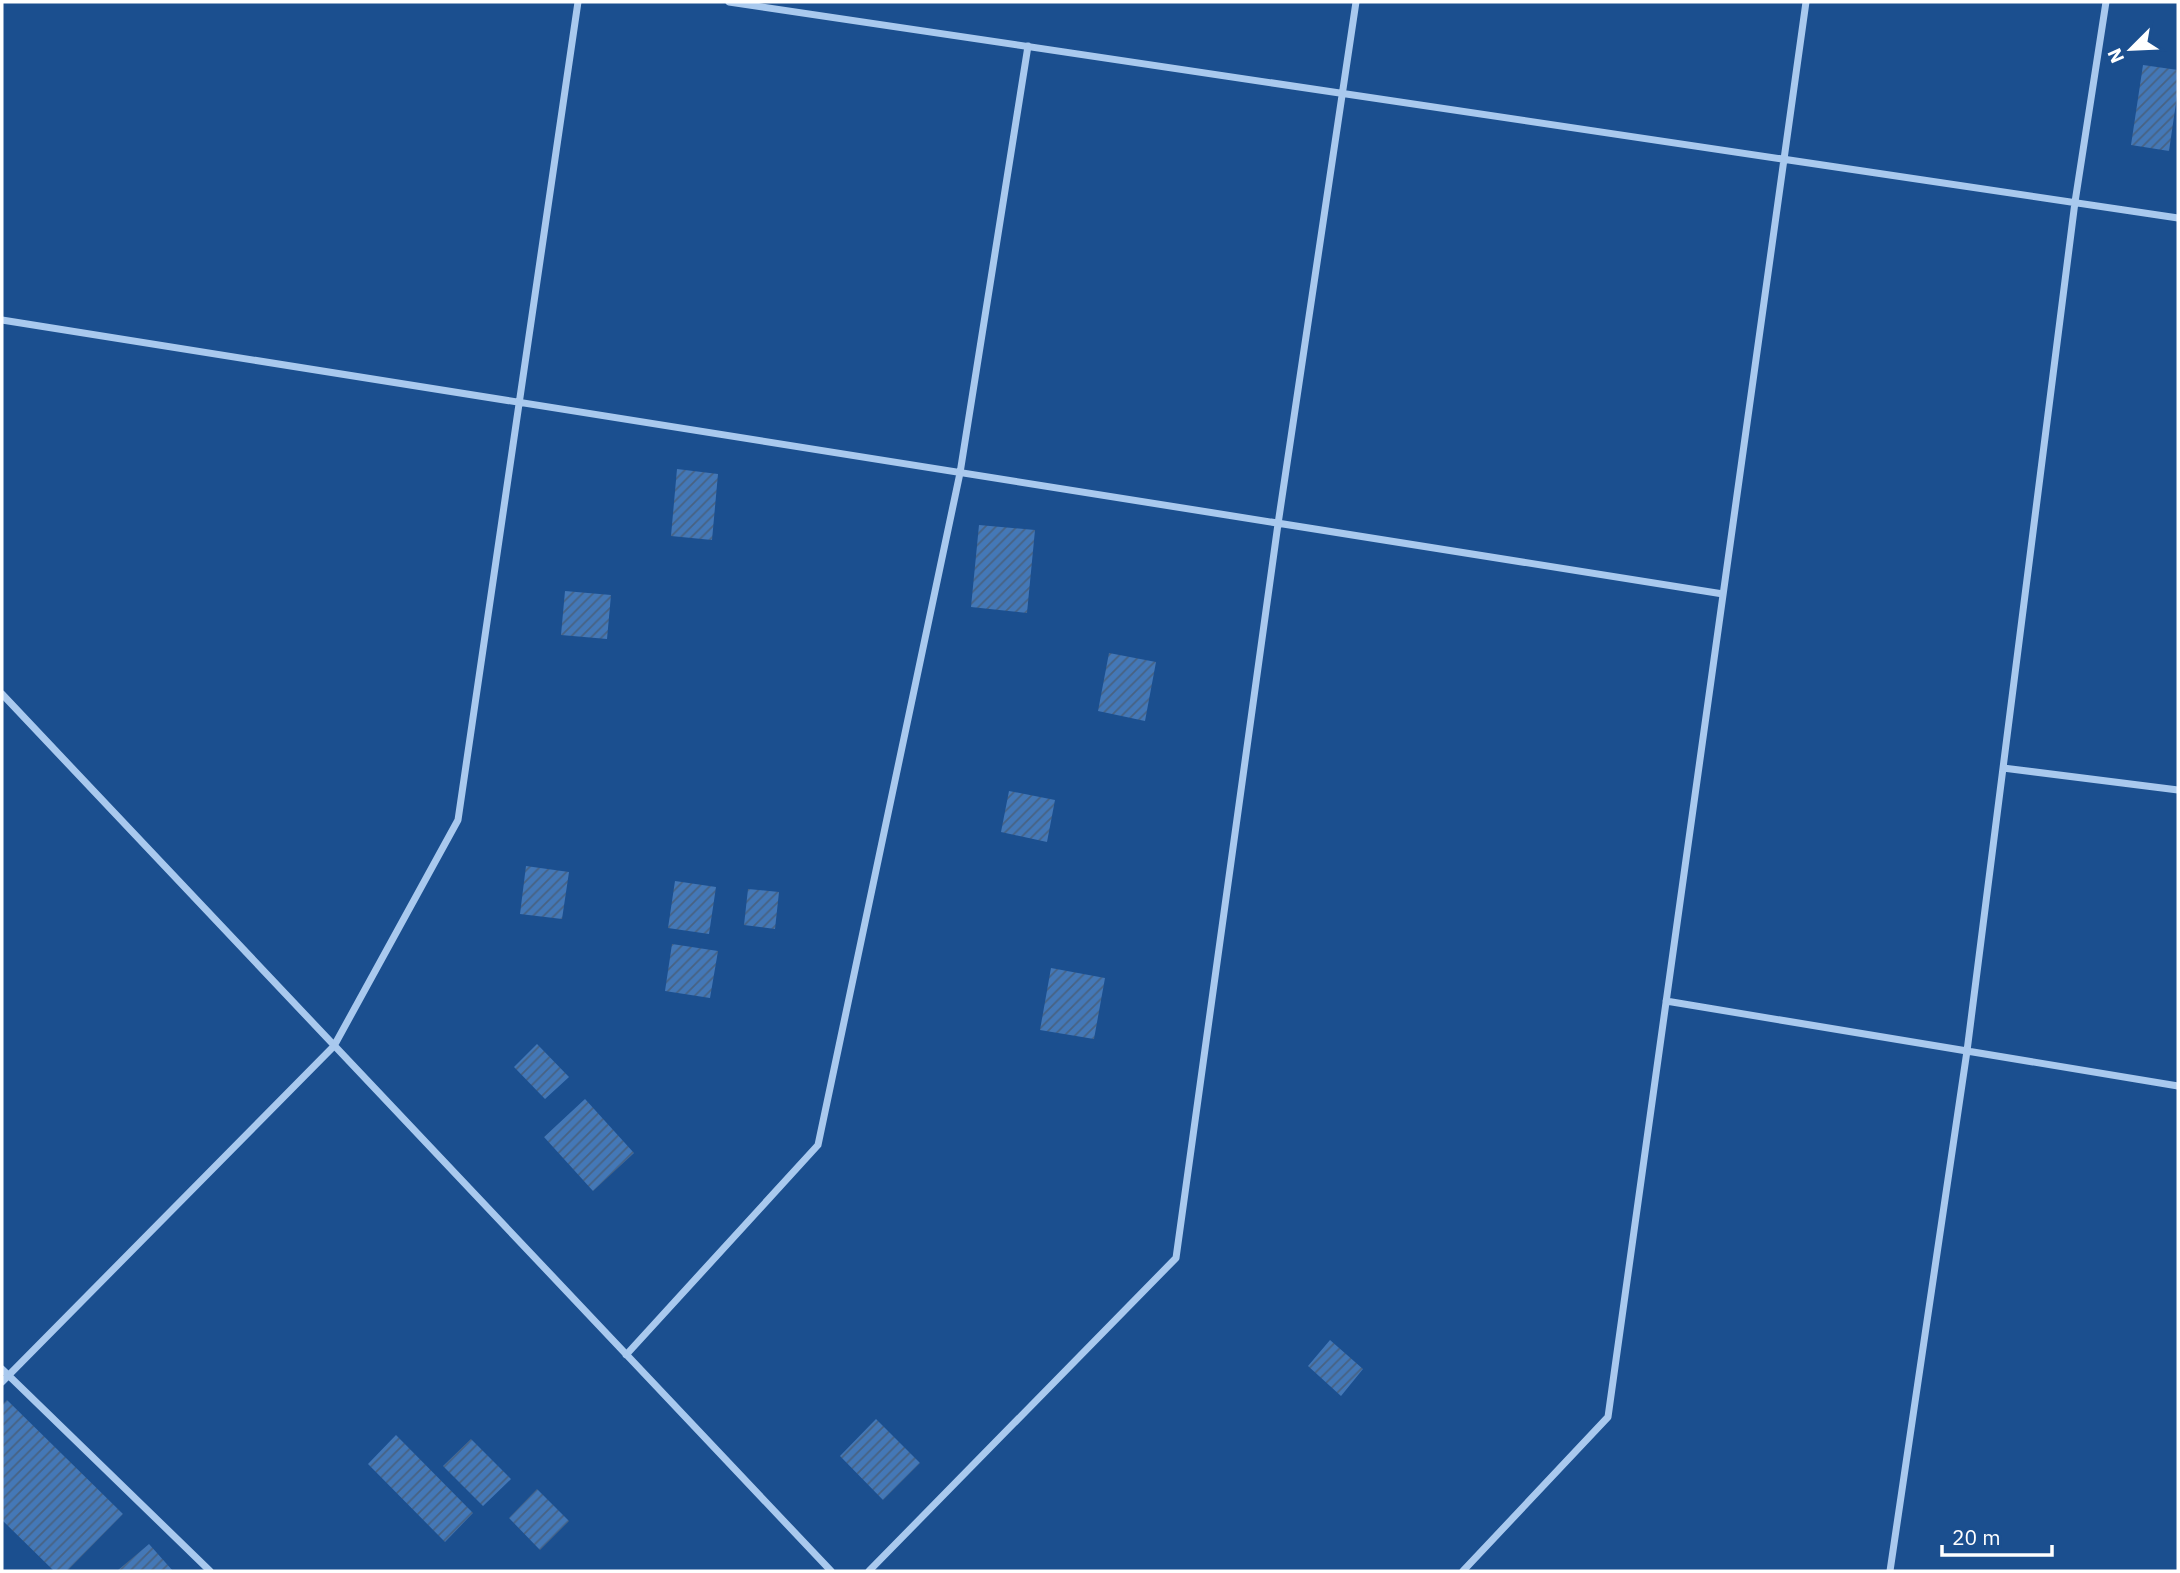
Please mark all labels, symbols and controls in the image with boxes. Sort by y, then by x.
north arrow [2096,14,2166,84]
text: N [2102,45,2129,67]
scale bar [1942,1514,2052,1558]
text: 20 m [1952,1523,2001,1551]

